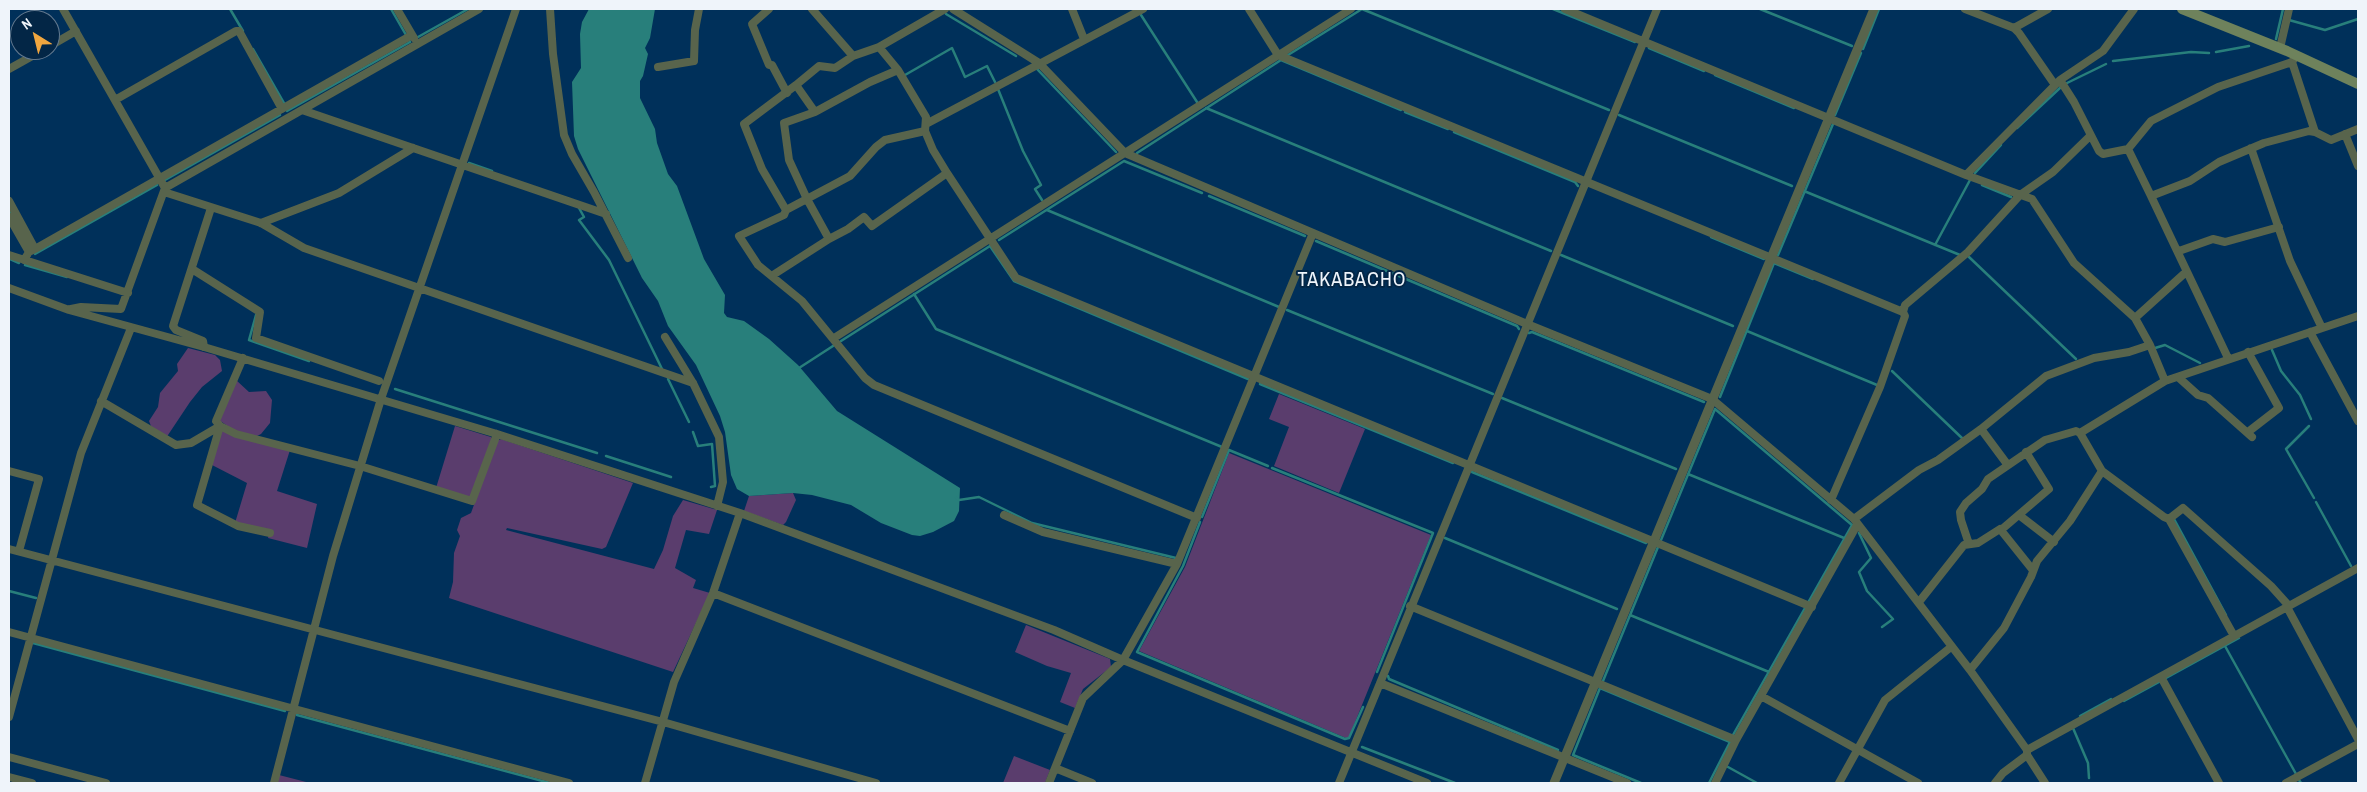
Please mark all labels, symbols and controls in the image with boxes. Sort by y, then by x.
north arrow [10,10,60,60]
text: N [18,14,35,33]
district label: TAKABACHO [1296,269,1408,293]

